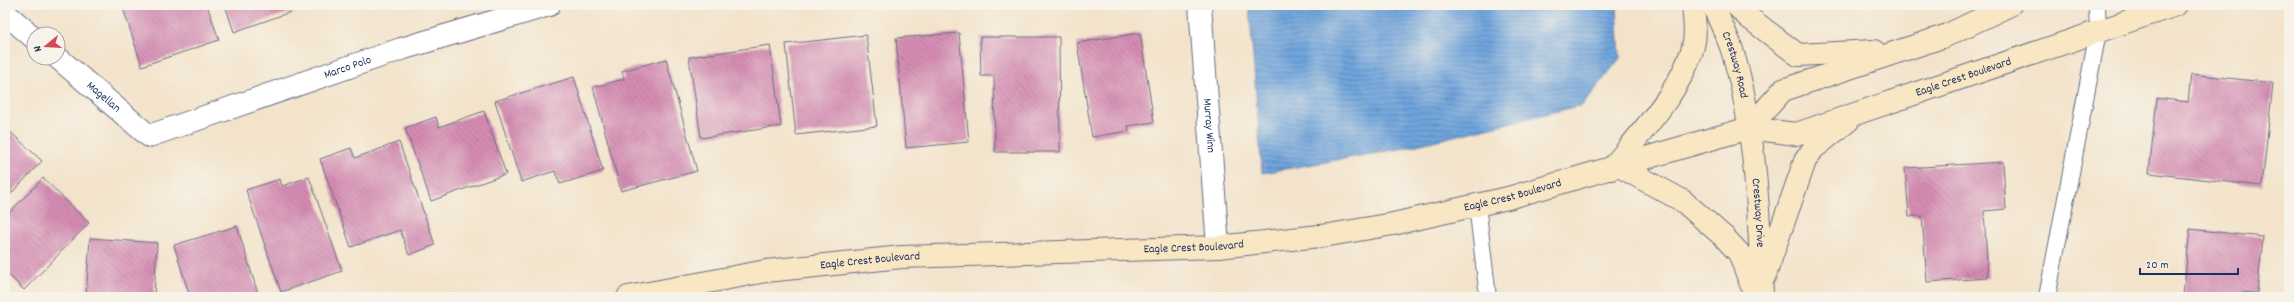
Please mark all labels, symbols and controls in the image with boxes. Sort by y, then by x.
north arrow [26,26,66,66]
street label: Crestway Road [1717,29,1752,100]
text: N [30,43,47,54]
street label: Marco Polo [322,51,374,83]
street label: Eagle Crest Boulevard [1913,53,2014,101]
street label: Magellan [83,78,125,117]
street label: Murray Winn [1198,98,1220,154]
street label: Eagle Crest Boulevard [1462,174,1564,216]
street label: Crestway Drive [1747,177,1769,248]
street label: Eagle Crest Boulevard [1143,236,1245,258]
street label: Eagle Crest Boulevard [819,248,920,274]
scale bar [2140,250,2238,276]
text: 20 m [2146,257,2169,274]

